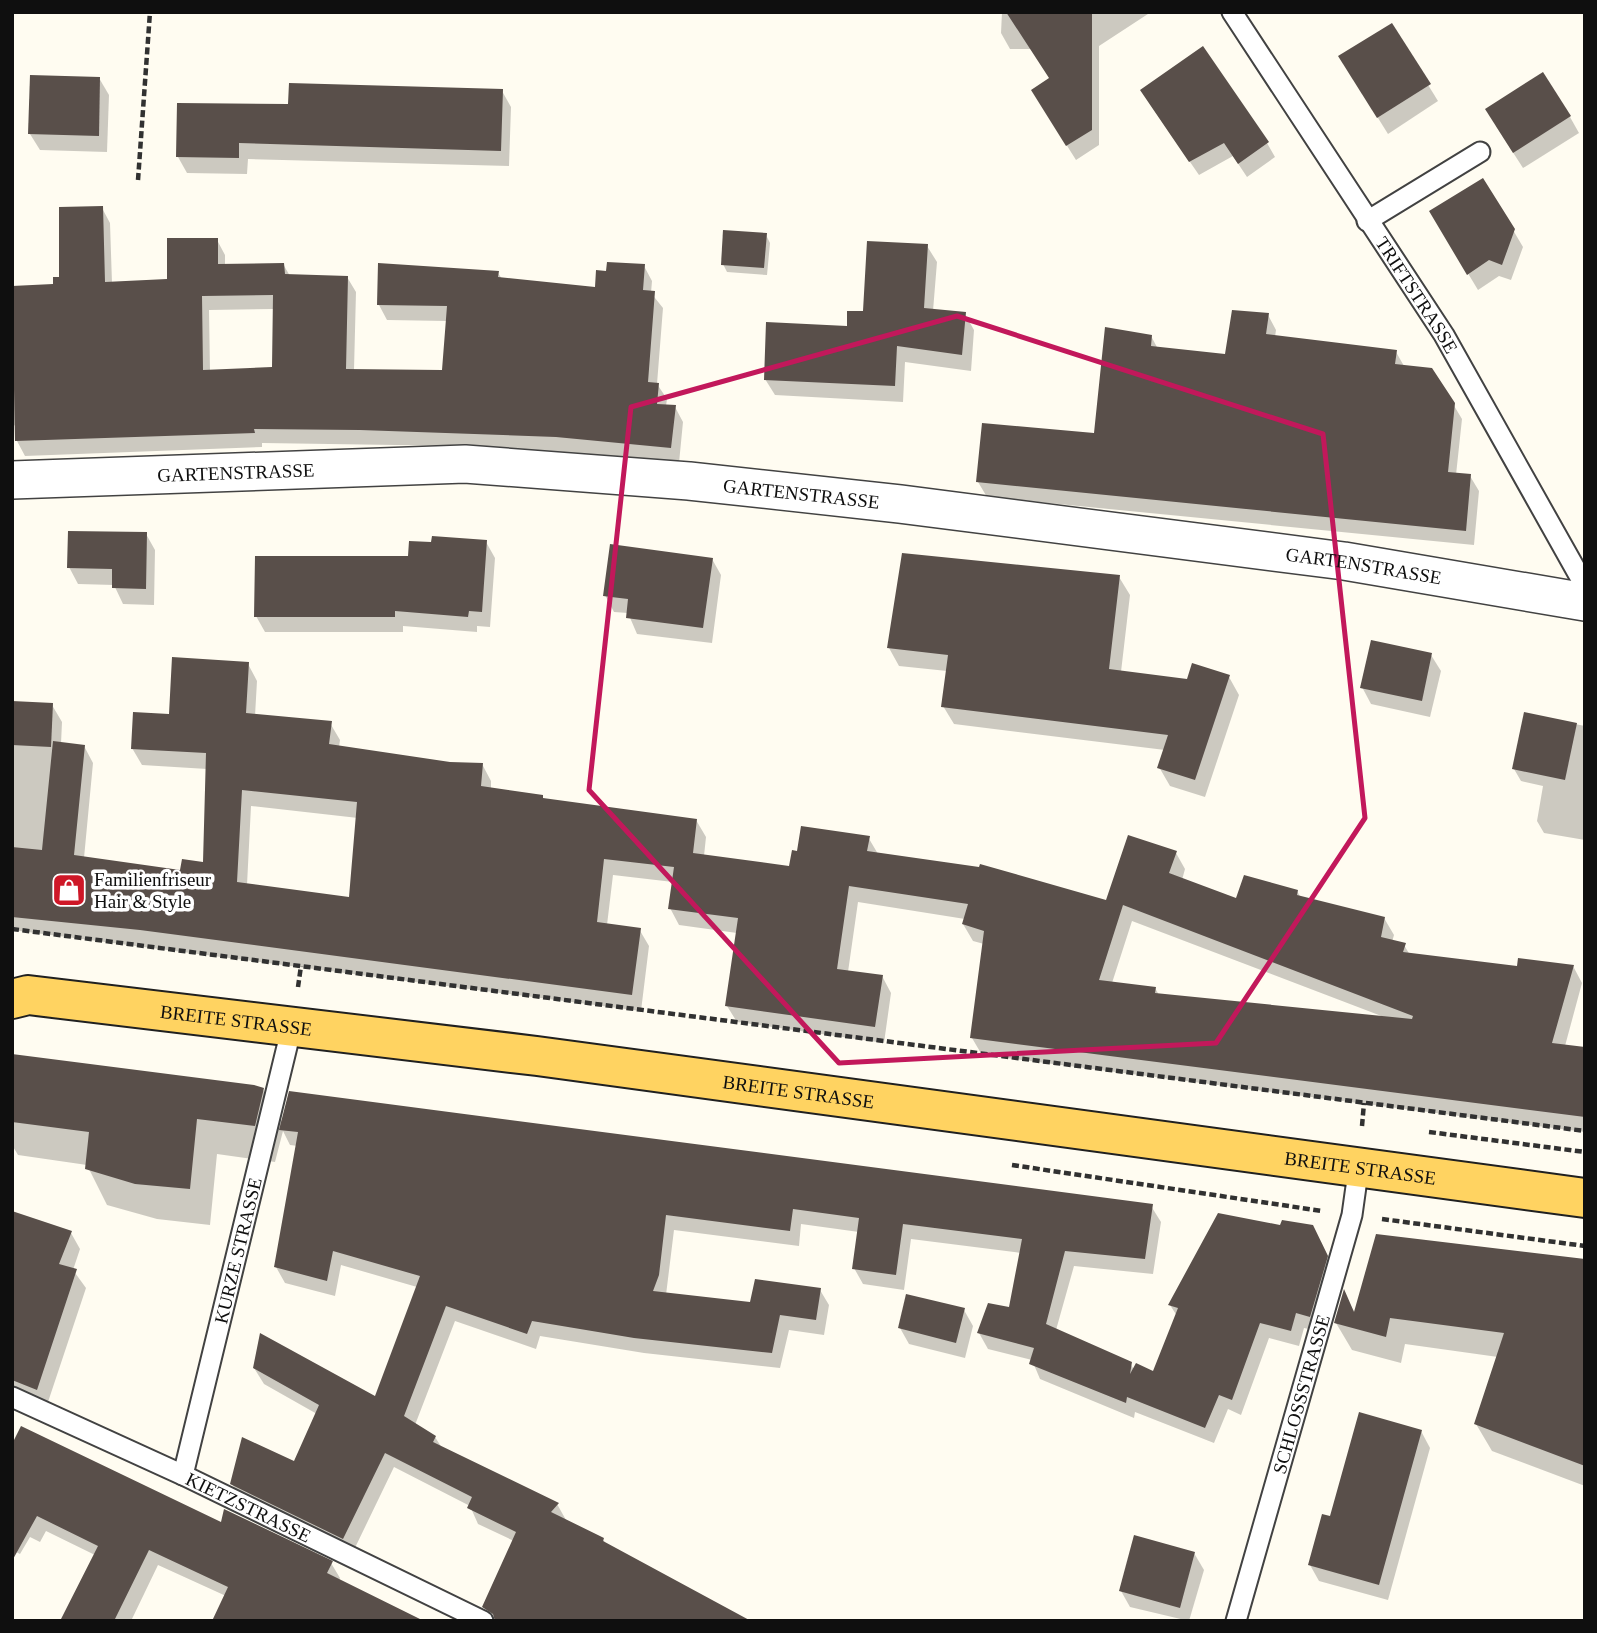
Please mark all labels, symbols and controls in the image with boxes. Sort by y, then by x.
street label: TRIFTSTRASSE [1372,233,1462,356]
street label: GARTENSTRASSE [157,459,315,485]
street label: GARTENSTRASSE [722,474,881,512]
street label: GARTENSTRASSE [1285,543,1443,588]
place label: Familienfriseur Hair & Style [94,869,212,912]
shop icon: Familienfriseur Hair & Style [50,871,88,909]
street label: BREITE STRASSE [159,1000,313,1039]
street label: BREITE STRASSE [721,1071,876,1112]
street label: BREITE STRASSE [1283,1147,1437,1188]
street label: KURZE STRASSE [210,1175,265,1326]
street label: SCHLOSSSTRASSE [1268,1312,1334,1476]
street label: KIETZSTRASSE [183,1468,315,1546]

